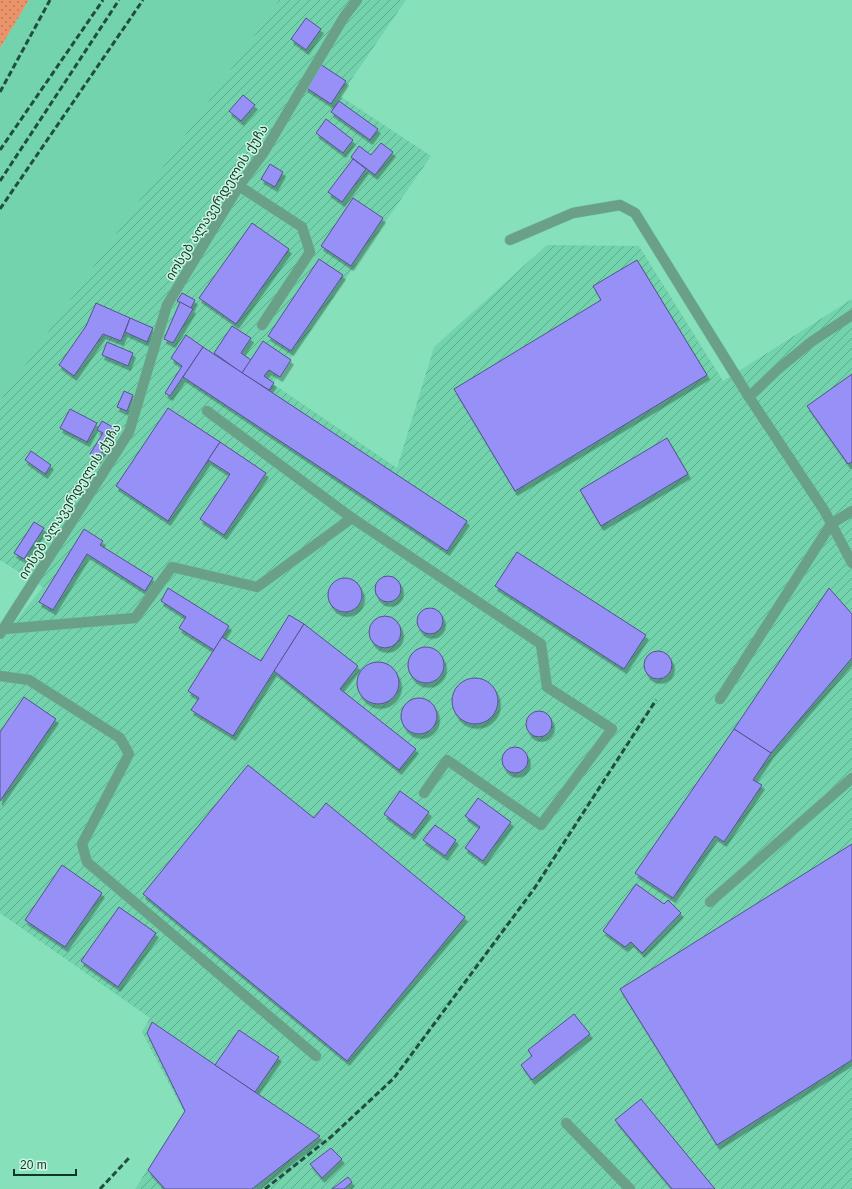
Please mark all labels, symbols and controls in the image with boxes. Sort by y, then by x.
street label: იოსებ ალავერდელის ქუჩა [162,122,272,283]
street label: იოსებ ალავერდელის ქუჩა [15,421,125,582]
scale bar [14,1151,76,1177]
text: 20 m [20,1158,47,1172]

